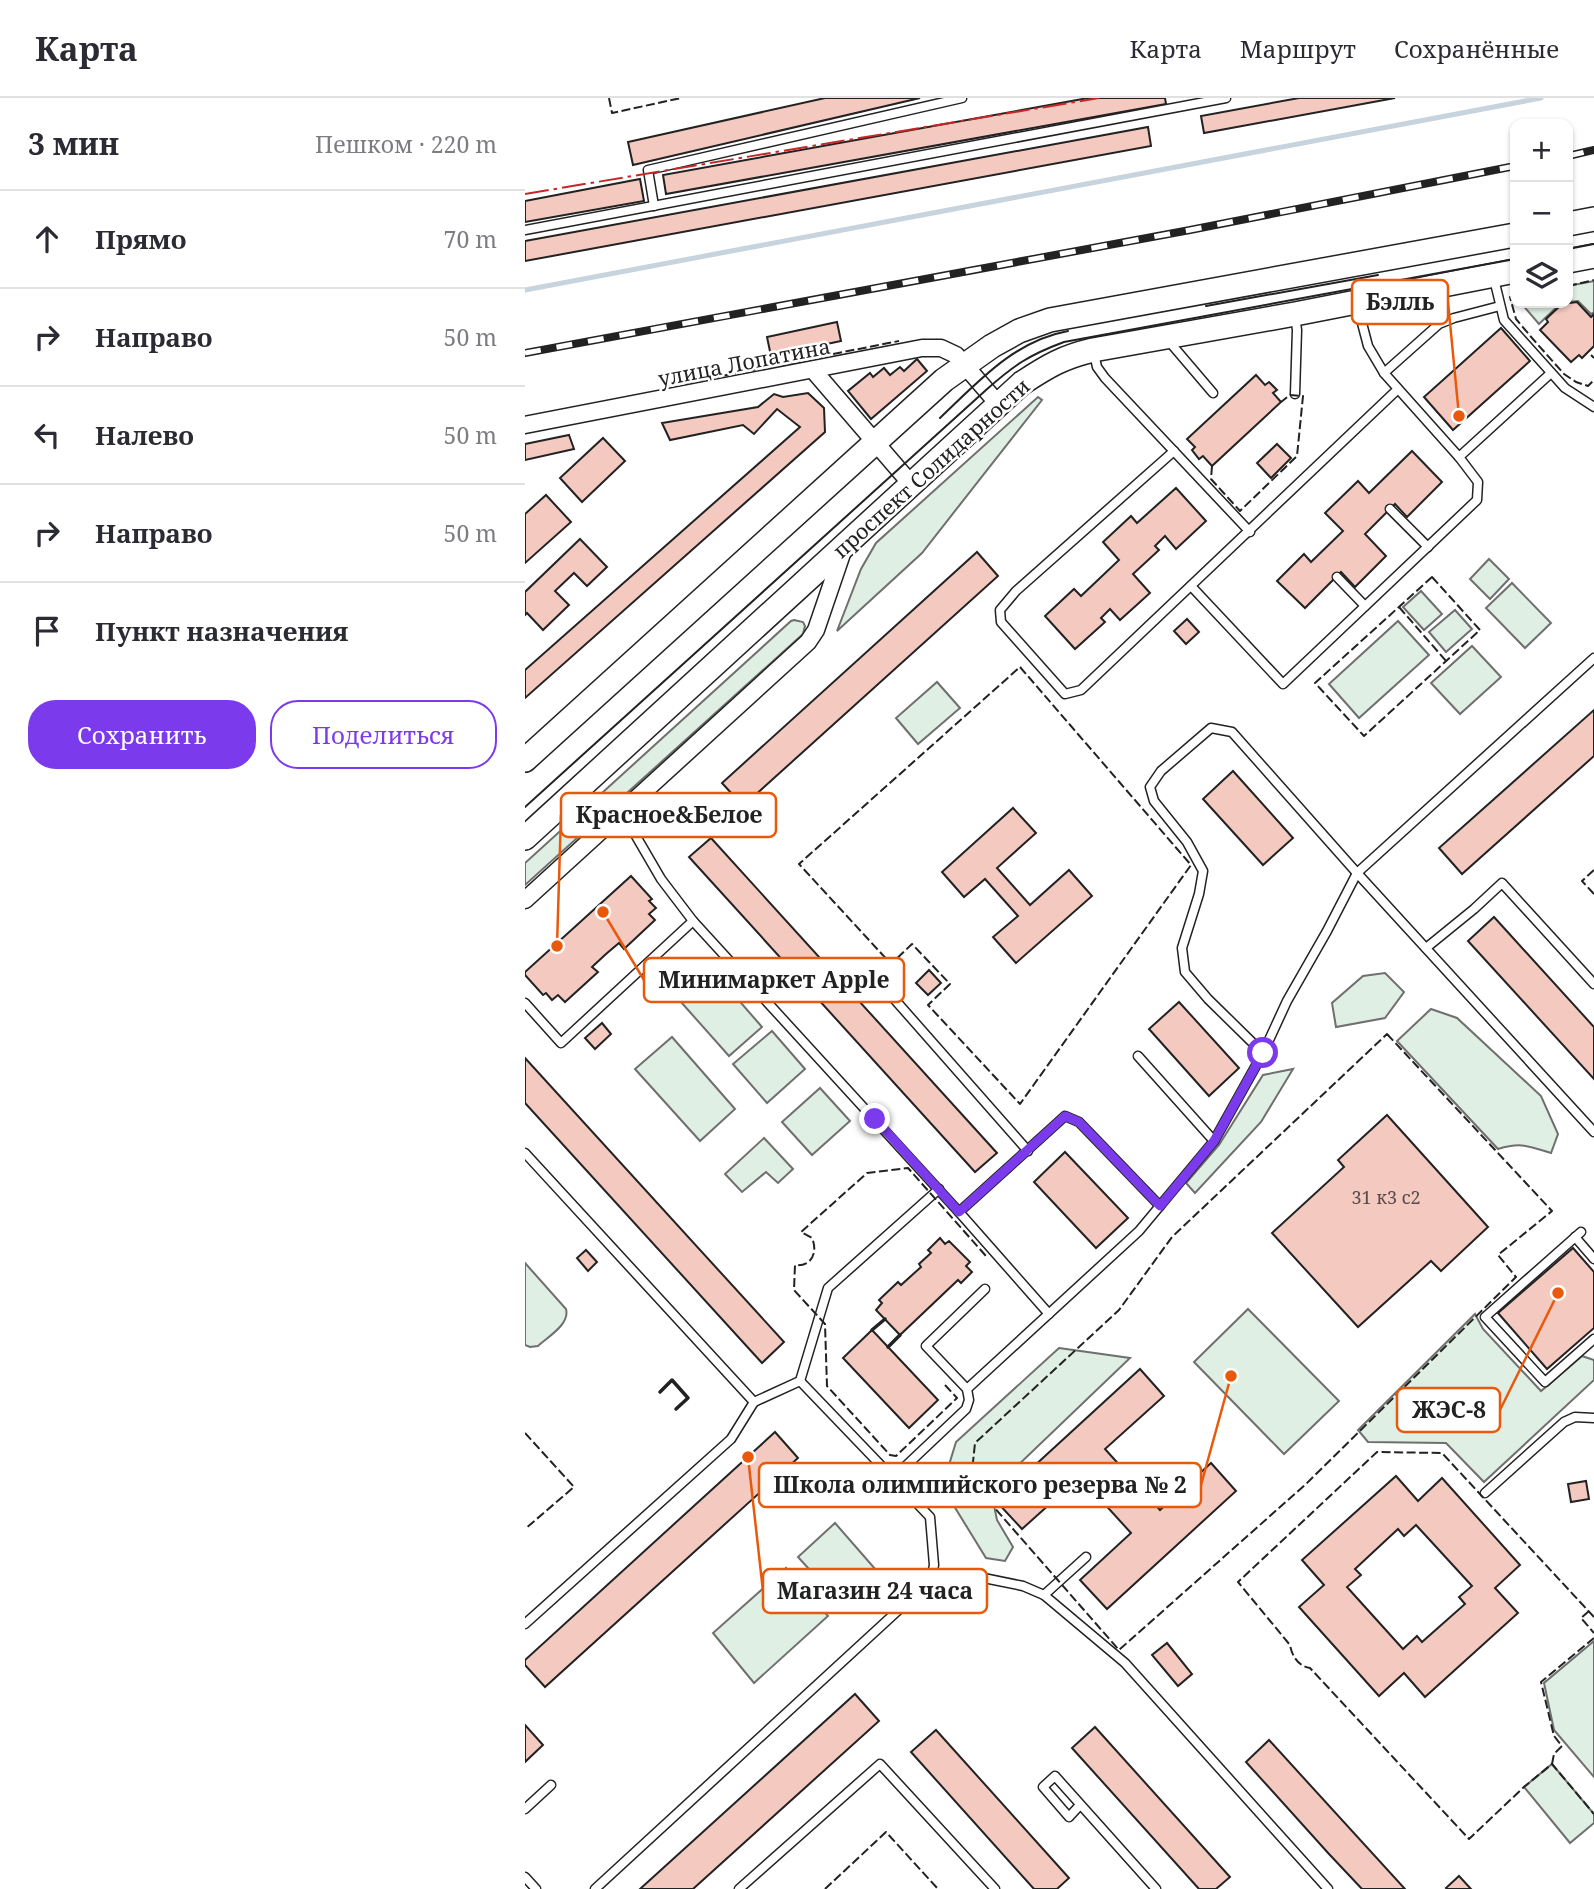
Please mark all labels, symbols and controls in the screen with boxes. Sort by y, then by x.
text: Карта [35,26,138,71]
text: Карта [1130,32,1202,65]
text: Маршрут [1240,32,1356,65]
text: Сохранённые [1394,32,1559,65]
map controls [1510,119,1573,308]
button: + [1510,119,1573,182]
text: 3 мин [28,123,119,164]
text: Пешком · 220 m [315,128,497,160]
button: − [1510,182,1573,245]
icon: ahead [28,220,66,258]
text: Прямо [95,221,186,257]
text: 70 m [444,223,497,255]
button: layers [1510,245,1573,308]
callout: Бэлль [1352,280,1448,324]
text: Бэлль [1366,285,1434,317]
icon: right [28,318,66,356]
text: Направо [95,319,213,355]
text: 50 m [444,321,497,353]
street label: улица Лопатина [655,332,833,392]
street label: проспект Солидарности [827,372,1035,564]
icon: left [28,416,66,454]
text: Налево [95,417,194,453]
text: 50 m [444,419,497,451]
icon: right [28,514,66,552]
text: Направо [95,515,213,551]
text: 50 m [444,517,497,549]
icon: arrive [28,612,66,650]
text: Пункт назначения [95,613,348,649]
button: Сохранить [28,700,256,769]
button: Поделиться [270,700,497,769]
callout: Красное&Белое [561,793,776,837]
text: Красное&Белое [575,798,763,830]
callout: Минимаркет Apple [644,958,904,1002]
text: Минимаркет Apple [658,963,890,995]
route start [1247,1037,1278,1068]
route end [859,1103,890,1134]
house number: 31 к3 с2 [1351,1185,1421,1209]
callout: ЖЭС-8 [1397,1388,1500,1432]
text: ЖЭС-8 [1412,1393,1486,1425]
callout: Школа олимпийского резерва № 2 [759,1463,1201,1507]
text: Школа олимпийского резерва № 2 [773,1468,1187,1500]
callout: Магазин 24 часа [763,1569,987,1613]
text: Магазин 24 часа [777,1574,973,1606]

